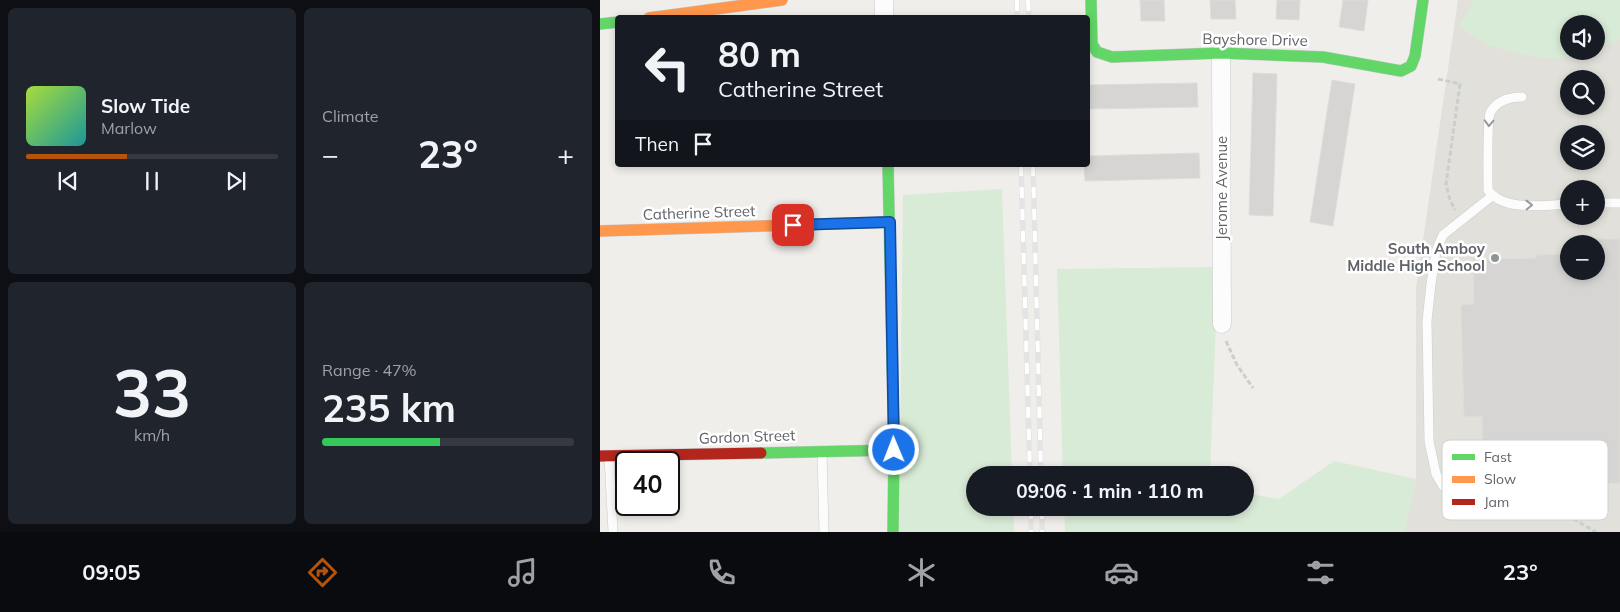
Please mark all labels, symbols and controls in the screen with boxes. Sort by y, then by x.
map controls [1560,15,1605,280]
button: sound [1560,15,1605,60]
street label: Bayshore Drive [1202,29,1308,50]
text: 80 m [718,32,801,76]
icon: left [635,35,700,100]
button: search [1560,70,1605,115]
text: Catherine Street [718,75,883,103]
text: Slow Tide [101,94,190,118]
text: Climate [322,106,378,126]
text: Marlow [101,118,157,138]
one-way arrow [1484,119,1495,127]
button: layers [1560,125,1605,170]
text: 23° [418,130,478,178]
icon: arrive [689,130,717,158]
text: Then [635,132,679,156]
street label: Jerome Avenue [1212,136,1231,240]
text: − [322,137,339,172]
text: + [557,137,574,172]
icon: previous [54,167,82,195]
icon: pause [138,167,166,195]
icon: next [222,167,250,195]
button: + [1560,180,1605,225]
one-way arrow [1526,200,1534,210]
street label: Catherine Street [642,201,756,224]
pin [772,204,814,246]
icon: arrive [779,211,807,239]
button: − [1560,235,1605,280]
place label: South Amboy Middle High School [1347,239,1486,275]
marker: South Amboy Middle High School [1489,252,1501,264]
text: 33 [113,352,191,433]
text: Range · 47% [322,360,417,380]
text: 235 km [322,384,456,432]
position arrow [867,423,919,475]
text: km/h [134,425,170,445]
street label: Gordon Street [698,425,796,448]
legend [1442,440,1608,520]
text: Fast [1484,448,1512,466]
speed limit sign: 40 [615,451,680,516]
text: Slow [1484,470,1516,488]
text: 09:06 · 1 min · 110 m [1016,479,1204,503]
text: Jam [1484,493,1509,511]
icon: directions [305,555,340,590]
icon: music [505,555,540,590]
icon: phone [704,555,739,590]
icon: climate [904,555,939,590]
icon: car [1104,555,1139,590]
icon: filters [1303,555,1338,590]
text: 09:05 [82,558,141,586]
text: 23° [1503,558,1538,586]

